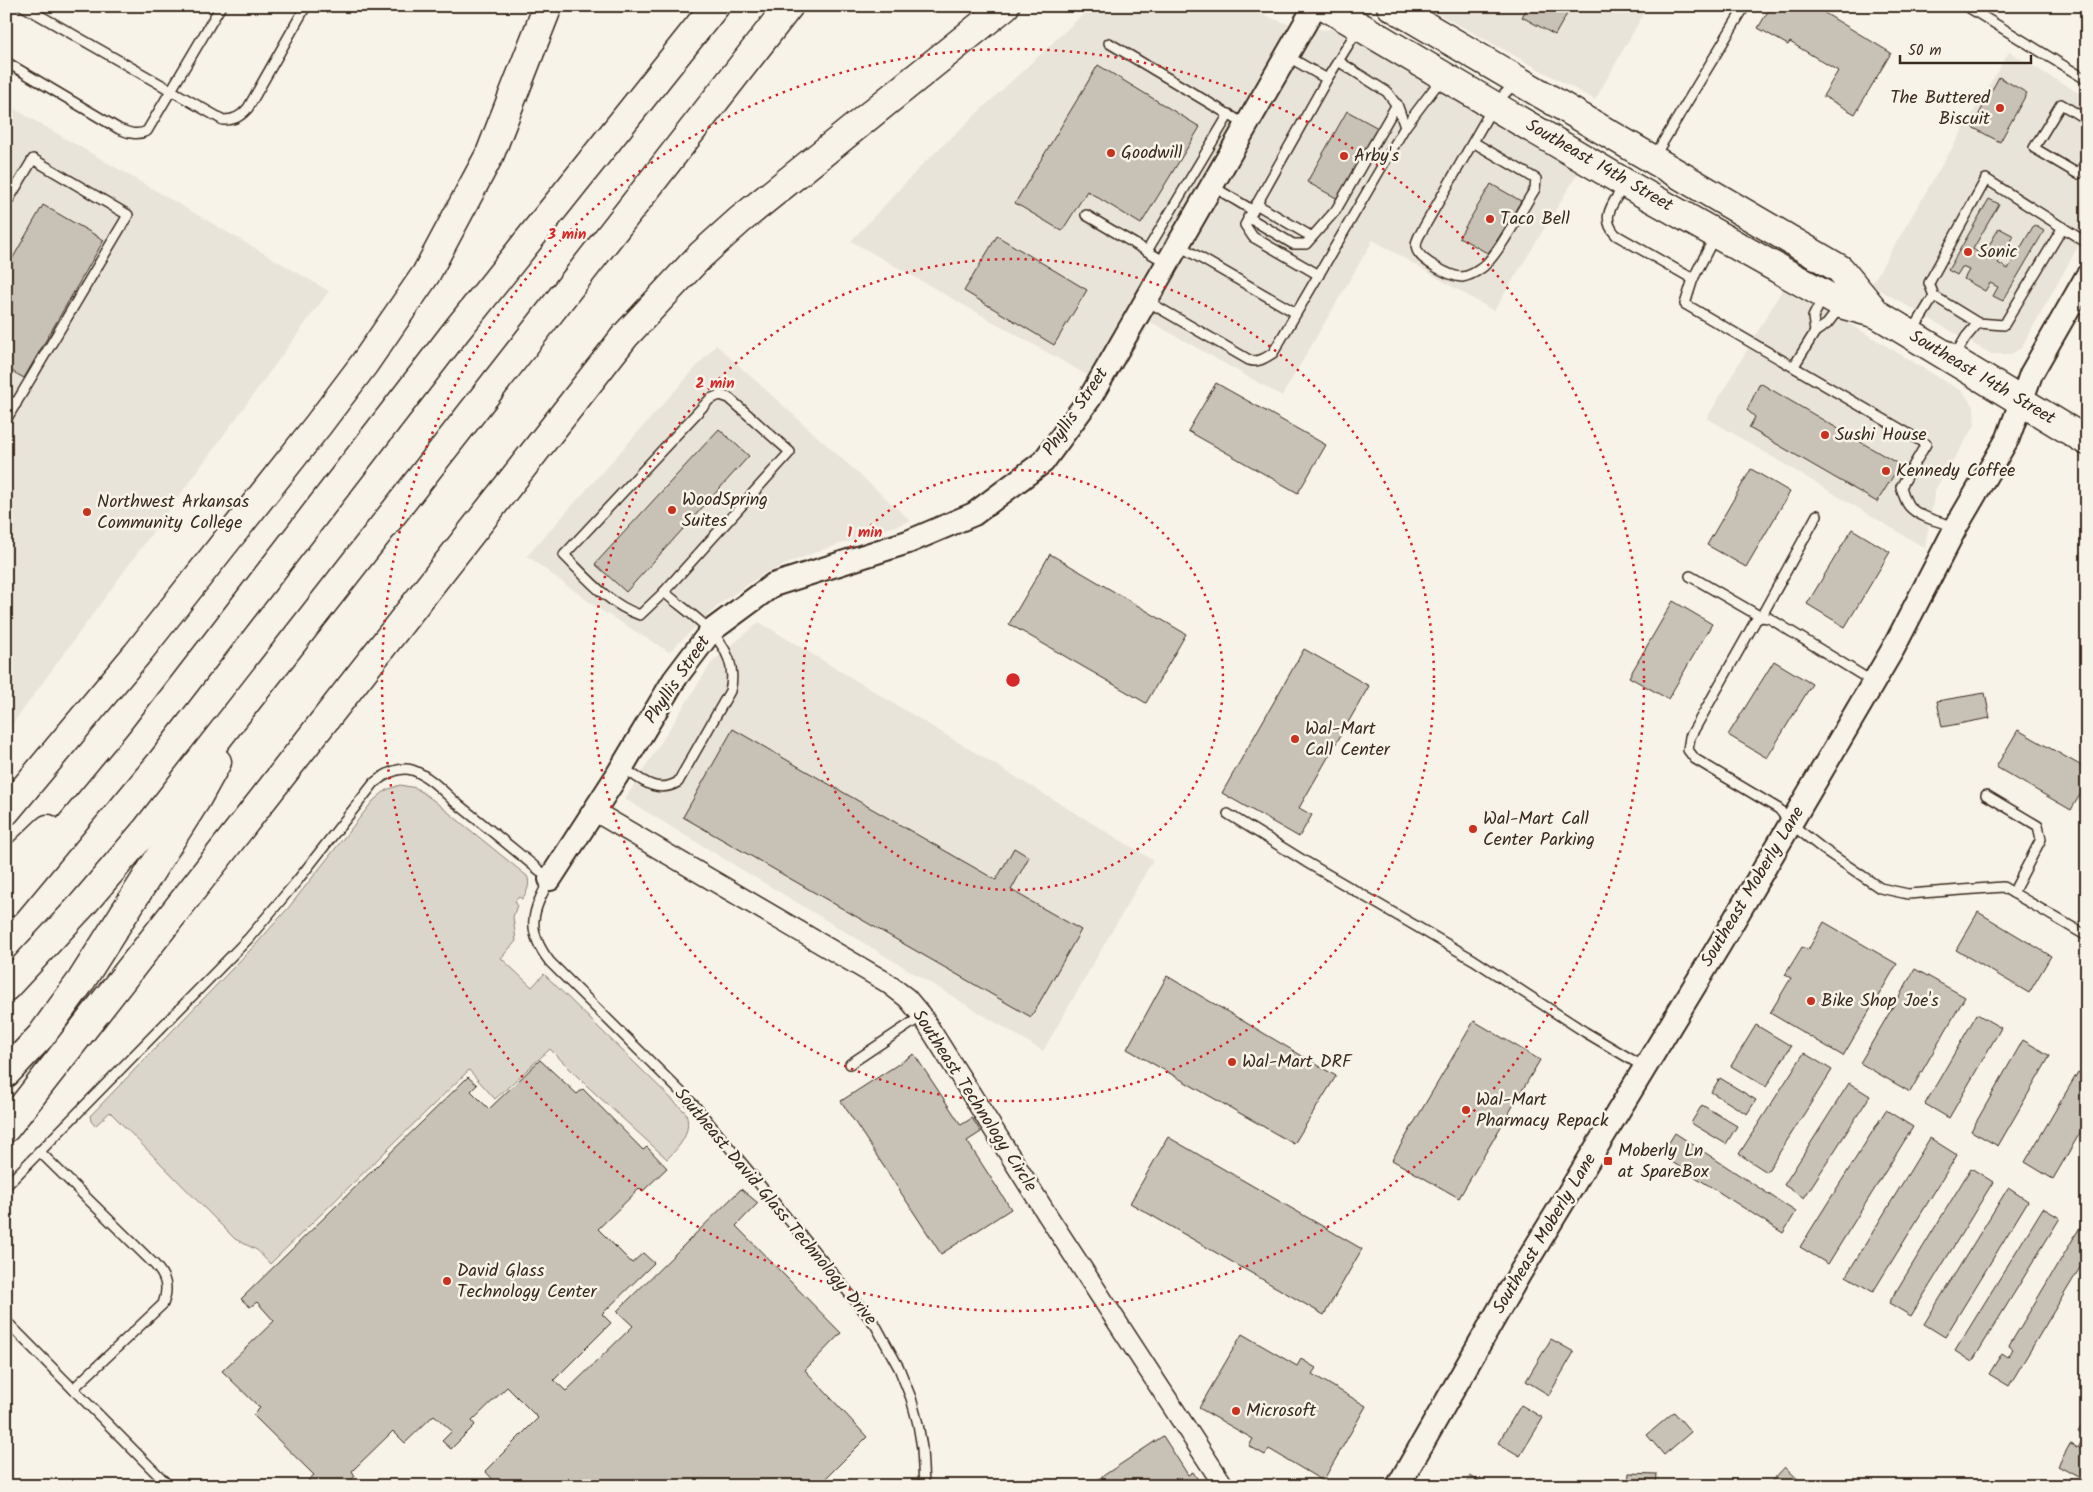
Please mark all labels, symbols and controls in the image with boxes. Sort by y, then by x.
scale bar [1900,32,2032,64]
text: 50 m [1908,39,1942,63]
place label: The Buttered Biscuit [1890,84,1991,134]
marker: The Buttered Biscuit [1994,102,2006,114]
street label: Southeast 14th Street [1520,112,1679,221]
place label: Goodwill [1121,139,1183,168]
place label: Arby's [1354,142,1399,171]
marker: Goodwill [1105,147,1117,159]
marker: Arby's [1338,150,1350,162]
place label: Taco Bell [1500,205,1570,234]
marker: Taco Bell [1484,213,1496,225]
text: 3 min [547,223,586,247]
place label: Sonic [1978,238,2018,267]
marker: Sonic [1962,246,1974,258]
street label: Southeast 14th Street [1903,323,2062,434]
street label: Phyllis Street [1036,361,1117,462]
text: 2 min [695,372,735,396]
place label: Sushi House [1835,421,1927,450]
marker: Sushi House [1819,429,1831,441]
place label: Kennedy Coffee [1896,457,2015,486]
marker: Kennedy Coffee [1880,465,1892,477]
place label: WoodSpring Suites [682,486,768,536]
place label: Northwest Arkansas Community College [97,488,249,538]
marker: WoodSpring Suites [666,504,678,516]
marker: Northwest Arkansas Community College [81,506,93,518]
text: 1 min [848,521,882,545]
street label: Phyllis Street [638,629,719,730]
centre of rings [1004,671,1022,689]
place label: Wal-Mart Call Center [1305,715,1391,765]
marker: Wal-Mart Call Center [1289,733,1301,745]
street label: Southeast Moberly Lane [1693,801,1813,973]
place label: Wal-Mart Call Center Parking [1483,805,1595,855]
marker: Wal-Mart Call Center Parking [1467,823,1479,835]
place label: Bike Shop Joe's [1821,987,1939,1016]
marker: Bike Shop Joe's [1805,995,1817,1007]
street label: Southeast Technology Circle [904,1004,1044,1198]
place label: Wal-Mart DRF [1242,1048,1353,1077]
marker: Wal-Mart DRF [1226,1056,1238,1068]
street label: Southeast David Glass Technology Drive [666,1081,884,1333]
place label: Wal-Mart Pharmacy Repack [1476,1086,1609,1136]
marker: Wal-Mart Pharmacy Repack [1460,1104,1472,1116]
place label: Moberly Ln at SpareBox [1618,1137,1709,1187]
street label: Southeast Moberly Lane [1485,1148,1605,1320]
marker: Moberly Ln at SpareBox [1602,1155,1614,1167]
place label: David Glass Technology Center [457,1257,597,1307]
marker: David Glass Technology Center [441,1275,453,1287]
place label: Microsoft [1246,1397,1317,1426]
marker: Microsoft [1230,1405,1242,1417]

